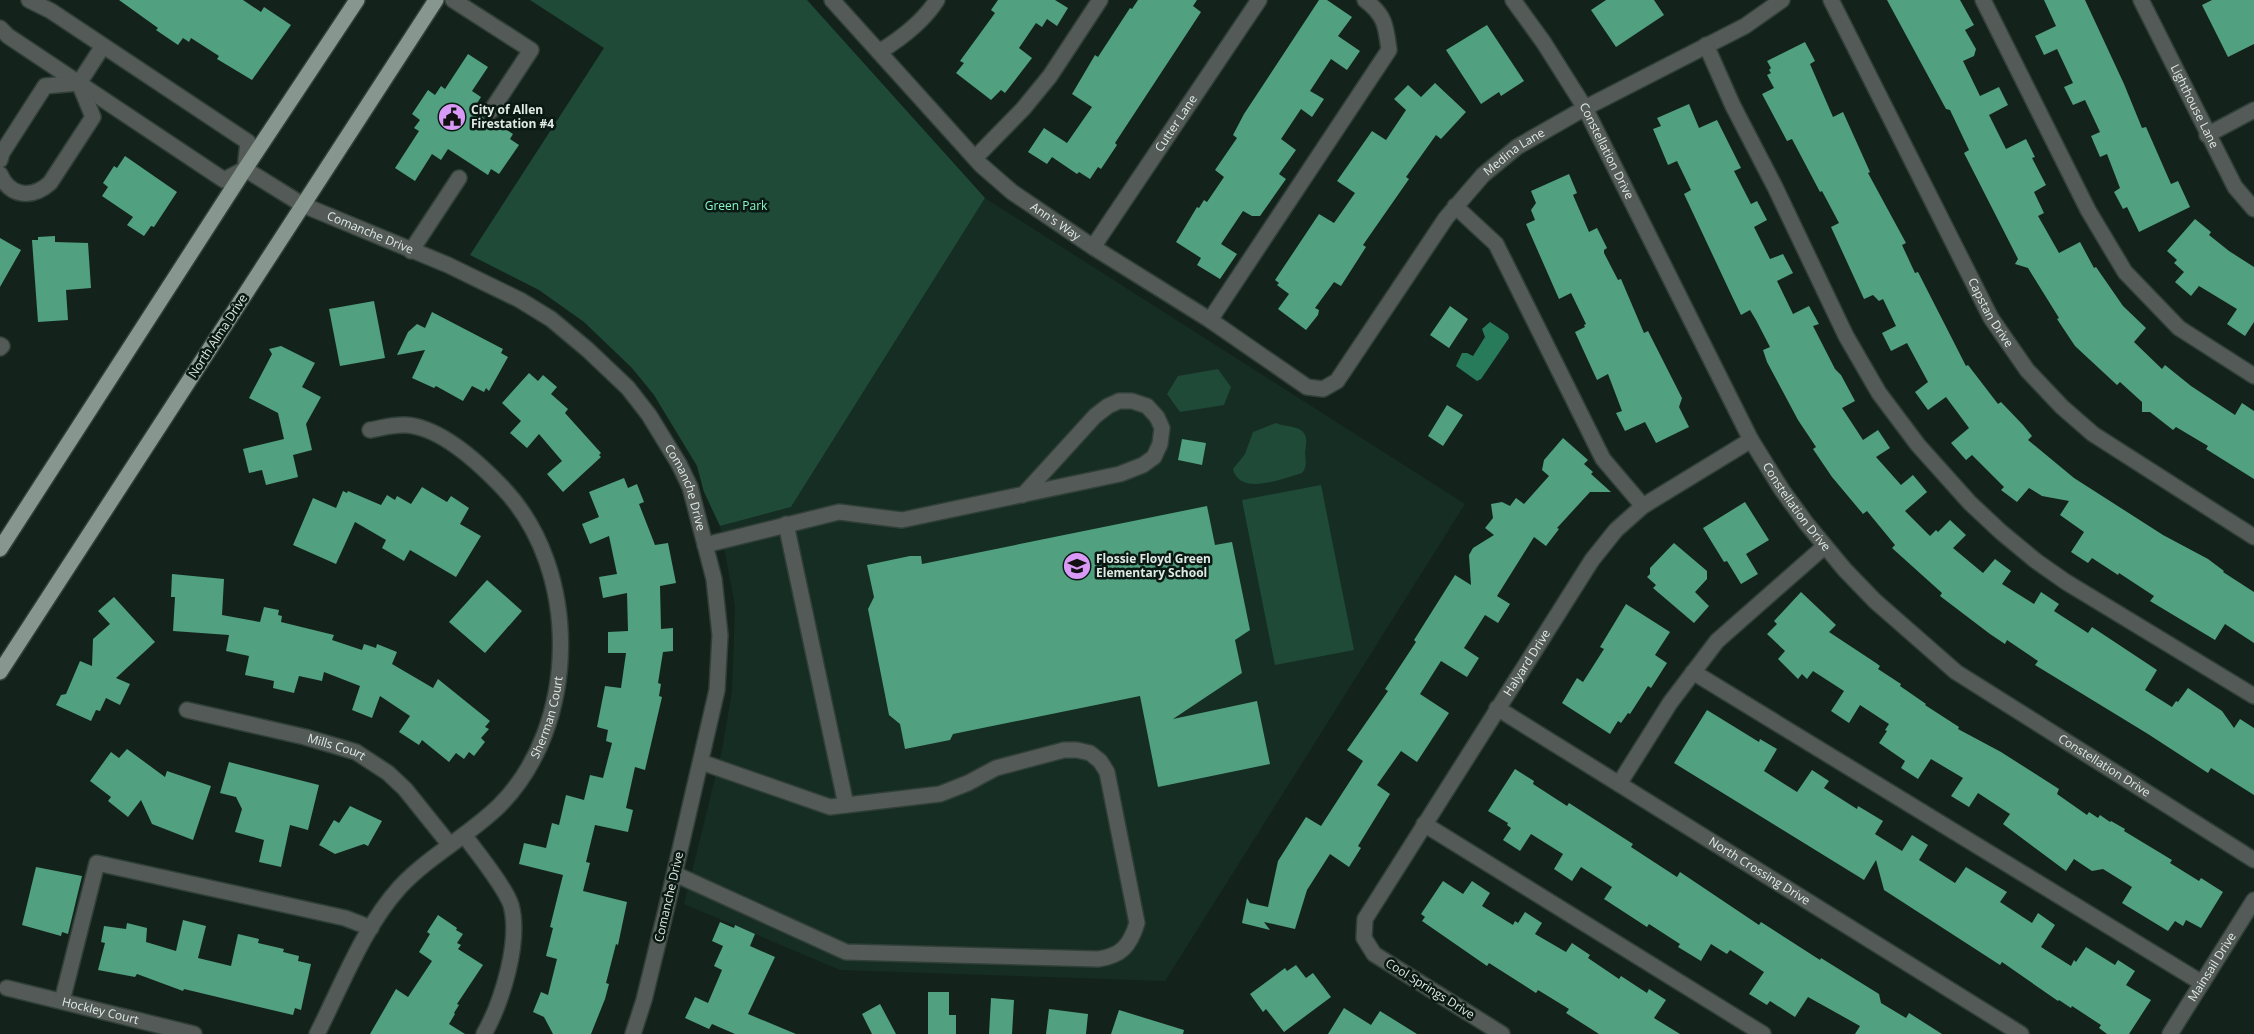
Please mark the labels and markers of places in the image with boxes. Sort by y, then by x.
place label: City of Allen Firestation #4 [471,101,554,132]
public building icon: City of Allen Firestation #4 [437,102,467,132]
place label: Flossie Floyd Green Elementary School [1096,550,1211,581]
school or university icon: Flossie Floyd Green Elementary School [1062,551,1092,581]

